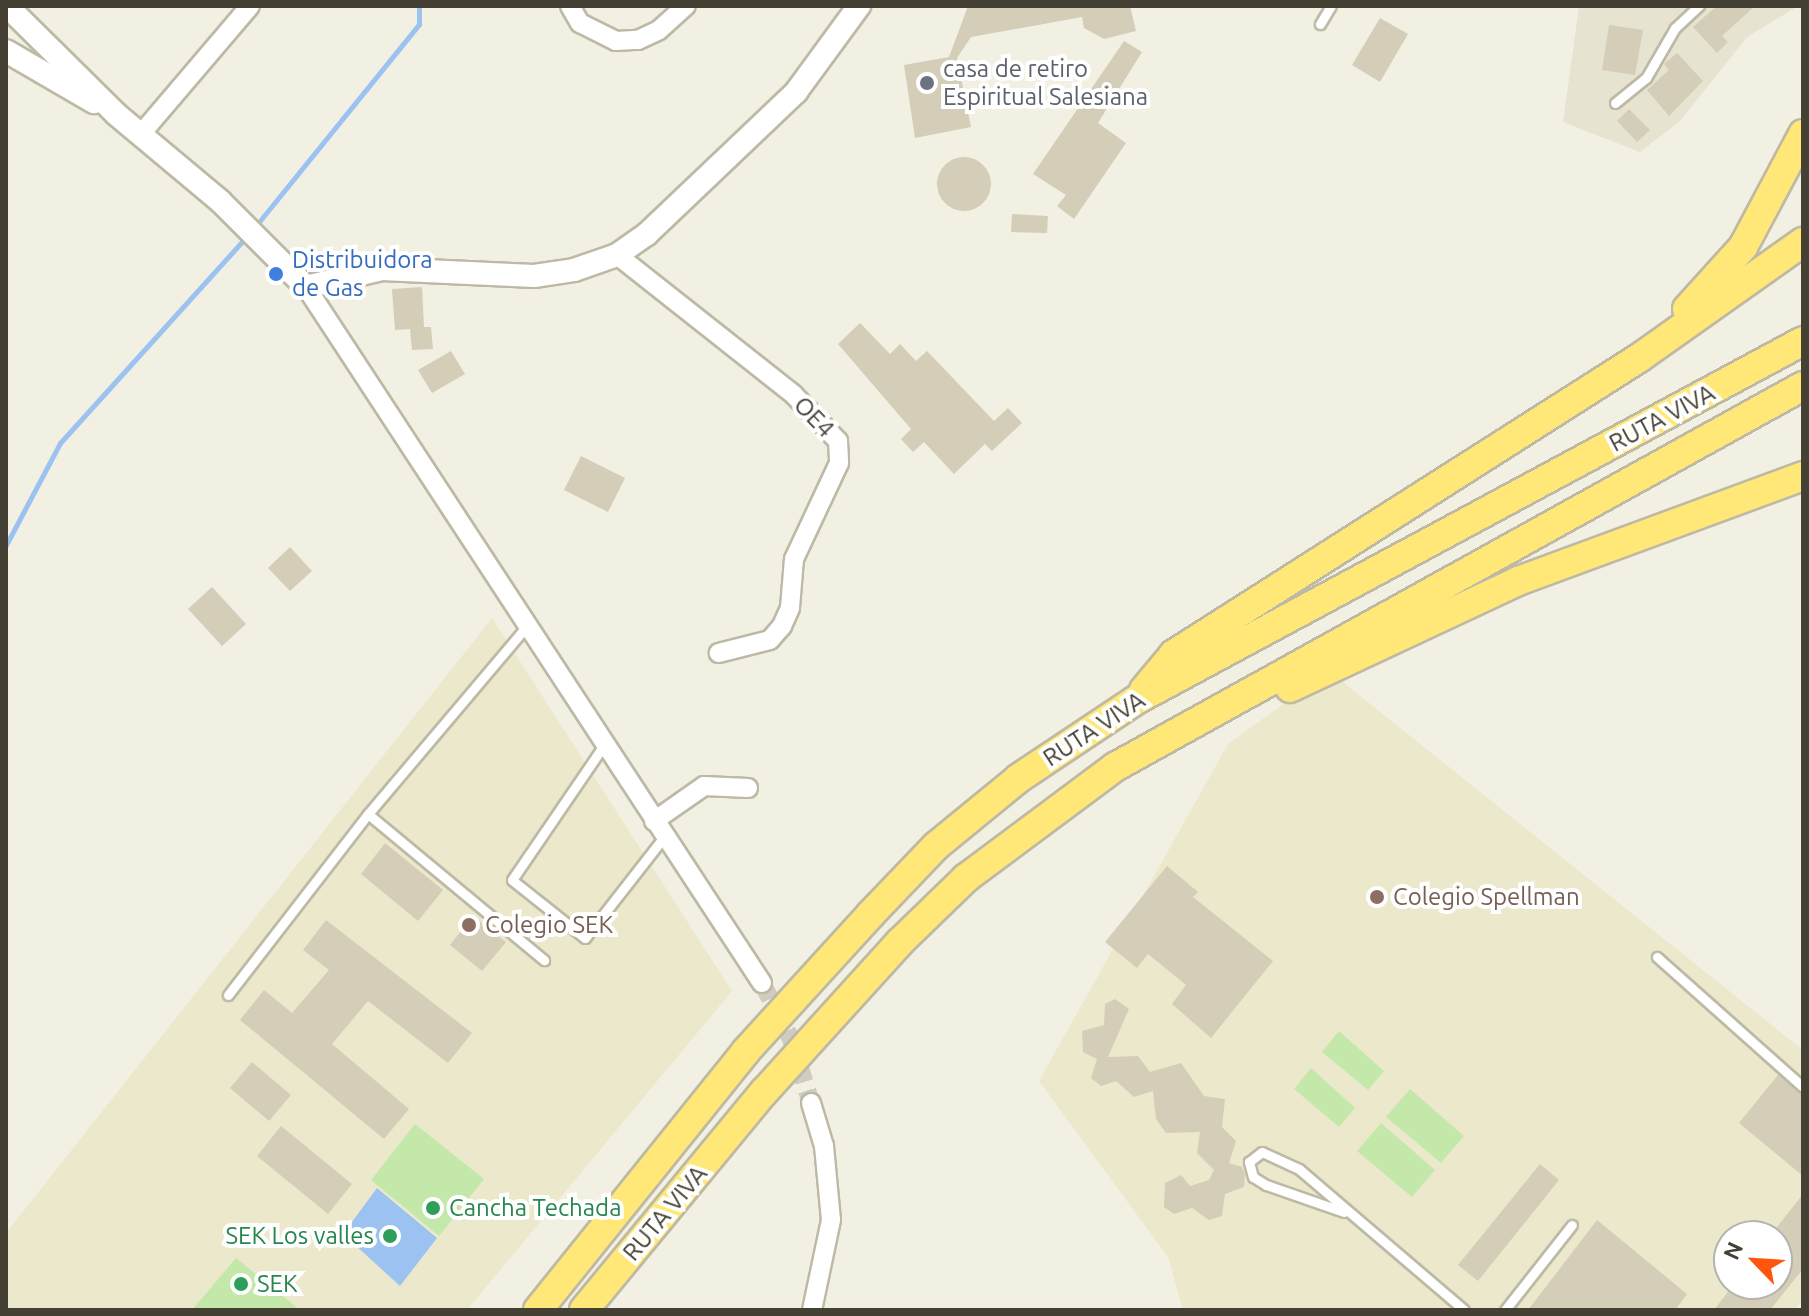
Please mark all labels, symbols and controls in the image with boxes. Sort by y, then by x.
place label: casa de retiro Espiritual Salesiana [943,55,1148,111]
marker: casa de retiro Espiritual Salesiana [918,74,936,92]
place label: Distribuidora de Gas [292,246,433,302]
marker: Distribuidora de Gas [267,265,285,283]
street label: RUTA VIVA [1604,378,1720,458]
street label: OE4 [788,391,840,443]
street label: RUTA VIVA [1038,685,1150,773]
place label: Colegio Spellman [1393,883,1580,911]
marker: Colegio Spellman [1368,888,1386,906]
place label: Colegio SEK [485,911,613,939]
marker: Colegio SEK [460,916,478,934]
street label: RUTA VIVA [617,1160,713,1266]
place label: Cancha Techada [449,1194,621,1222]
marker: Cancha Techada [424,1199,442,1217]
north arrow [1713,1220,1793,1300]
place label: SEK Los valles [225,1222,374,1250]
marker: SEK Los valles [381,1227,399,1245]
text: N [1718,1238,1747,1263]
place label: SEK [257,1270,298,1298]
marker: SEK [232,1275,250,1293]

